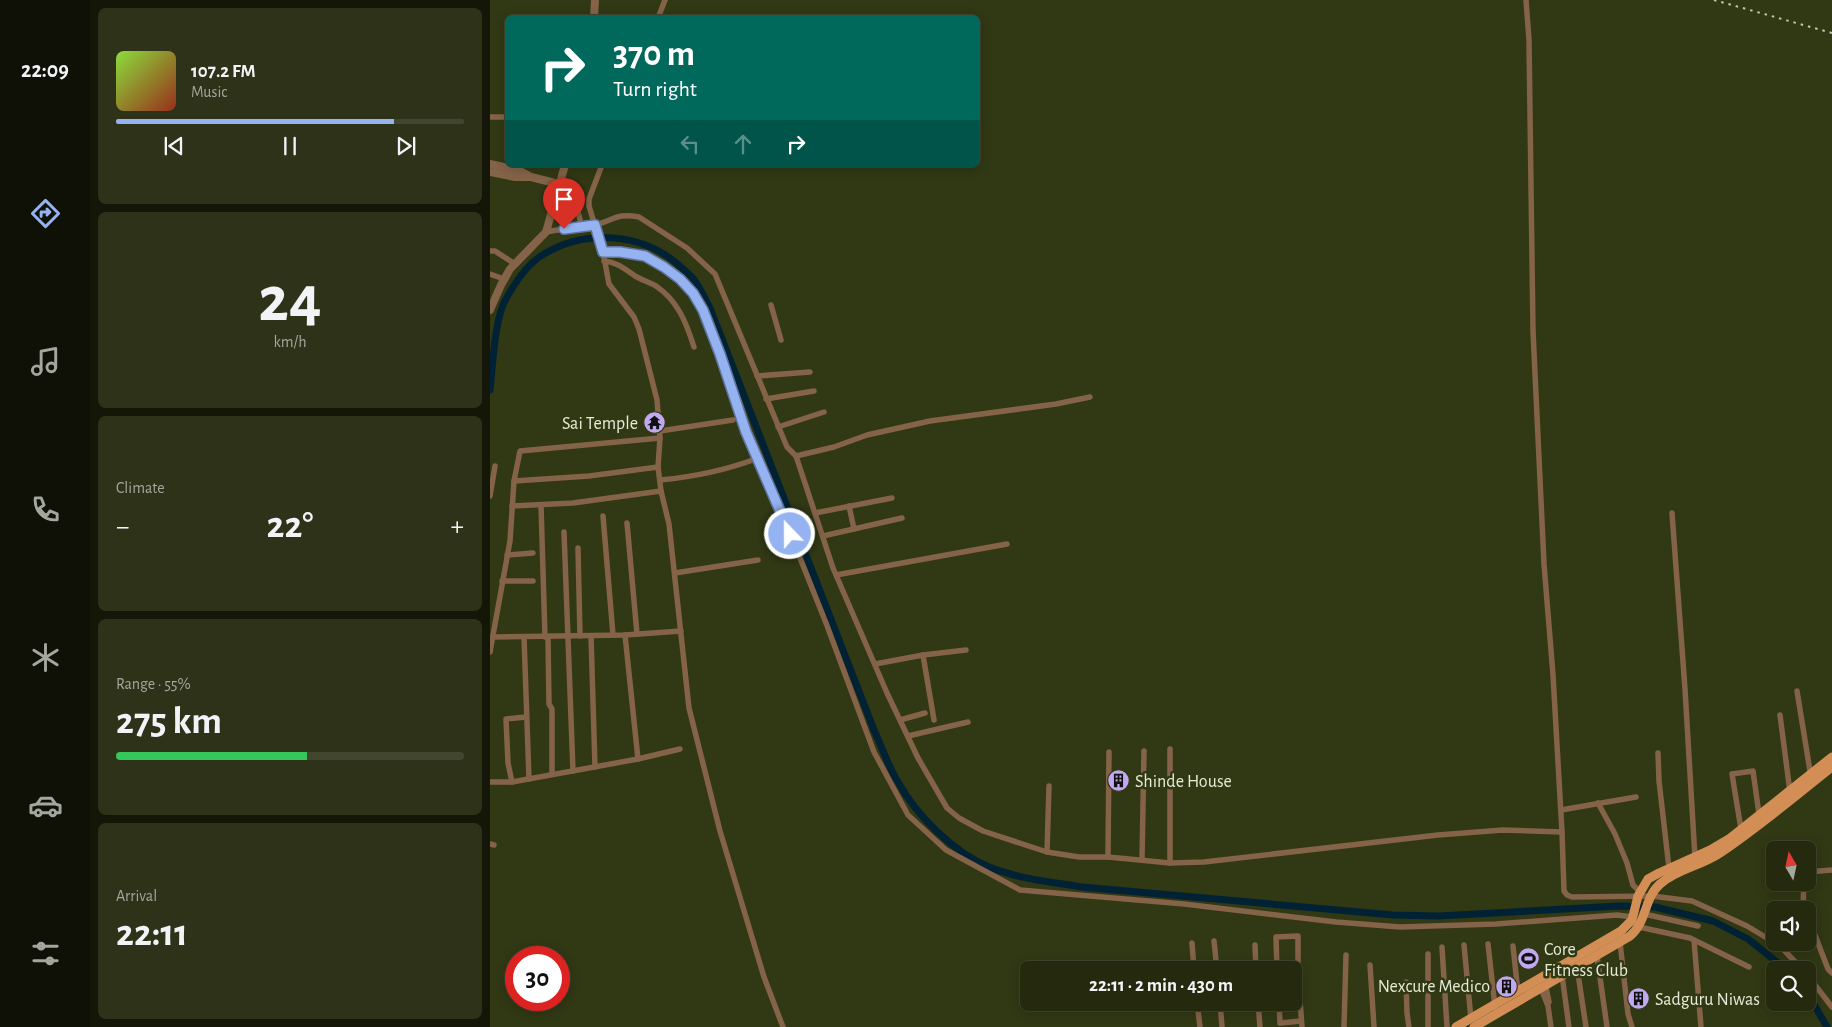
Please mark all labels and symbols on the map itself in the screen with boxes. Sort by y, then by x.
pin [543,178,585,229]
temple icon: Sai Temple [642,411,666,435]
place label: Sai Temple [562,415,638,433]
position arrow [763,507,815,559]
building icon: Shinde House [1107,769,1131,793]
place label: Shinde House [1135,773,1232,791]
north arrow [1766,841,1816,891]
place label: Core Fitness Club [1544,941,1628,980]
speed limit sign: 30 [505,946,570,1011]
sports icon: Core Fitness Club [1516,947,1540,971]
building icon: Nexcure Medico [1494,974,1518,998]
place label: Nexcure Medico [1378,978,1490,996]
building icon: Sadguru Niwas [1627,987,1651,1011]
place label: Sadguru Niwas [1655,991,1760,1009]

